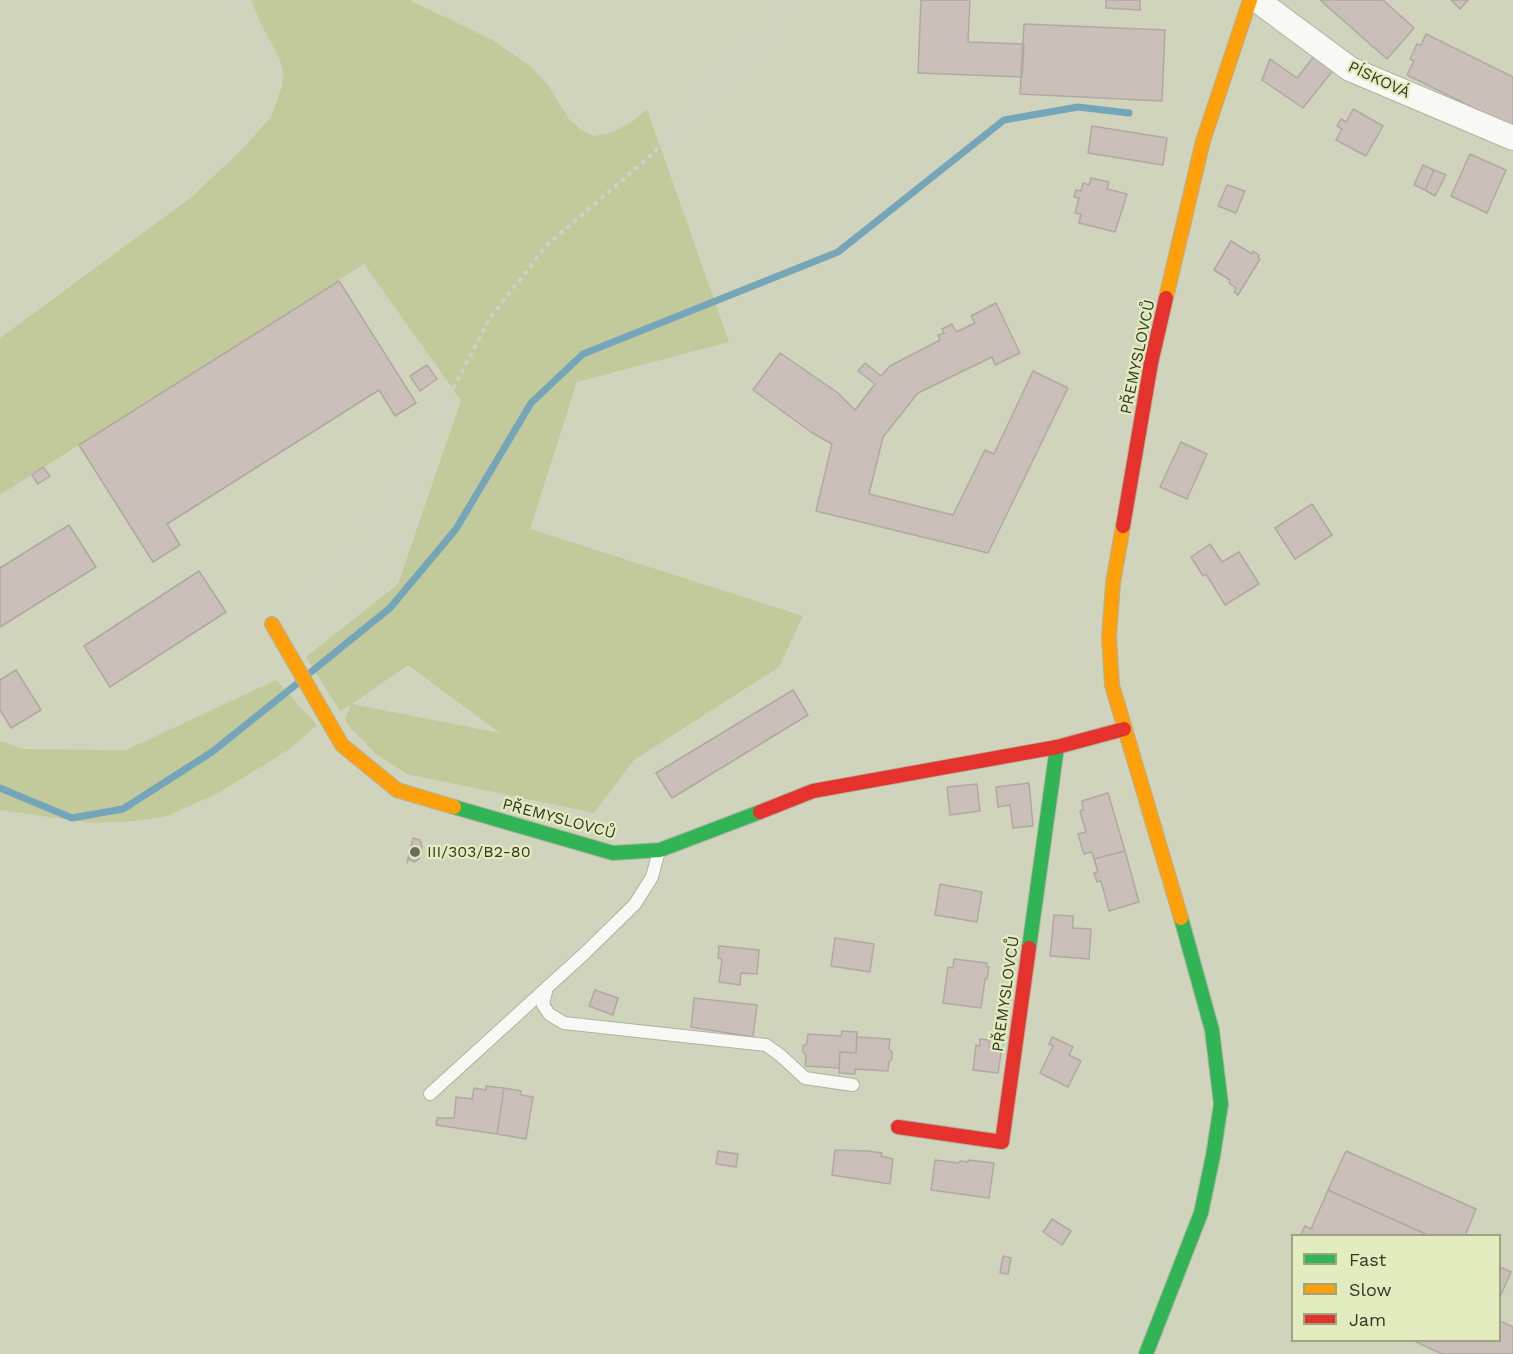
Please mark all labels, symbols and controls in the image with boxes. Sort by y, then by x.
street label: PÍSKOVÁ [1345,57,1413,103]
street label: PŘEMYSLOVCŮ [1116,298,1160,416]
street label: PŘEMYSLOVCŮ [500,795,618,843]
place label: III/303/B2-80 [427,842,531,862]
marker: III/303/B2-80 [408,845,422,859]
street label: PŘEMYSLOVCŮ [988,935,1024,1053]
legend [1291,1234,1501,1342]
text: Fast [1349,1249,1386,1270]
text: Slow [1349,1279,1392,1300]
text: Jam [1349,1309,1386,1330]

